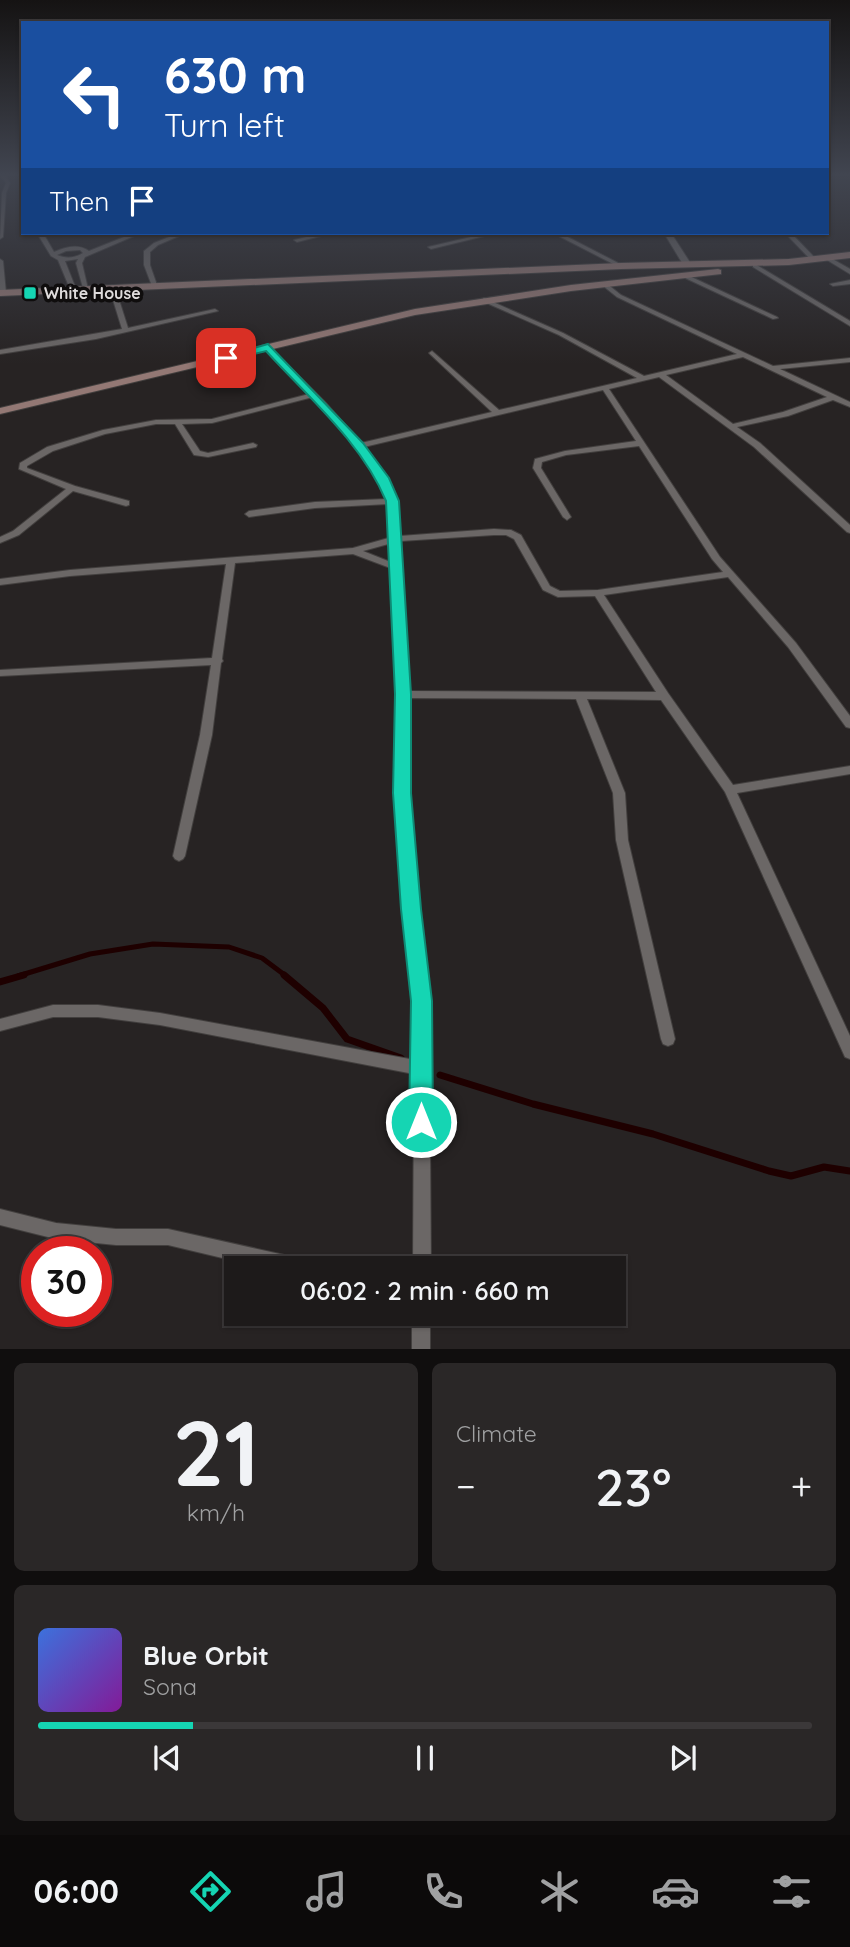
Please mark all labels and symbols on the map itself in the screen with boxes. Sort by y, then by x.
place label: White House [44,283,141,303]
marker: White House [22,285,38,301]
pin [196,328,256,388]
position arrow [384,1085,458,1159]
speed limit sign: 30 [21,1236,112,1327]

